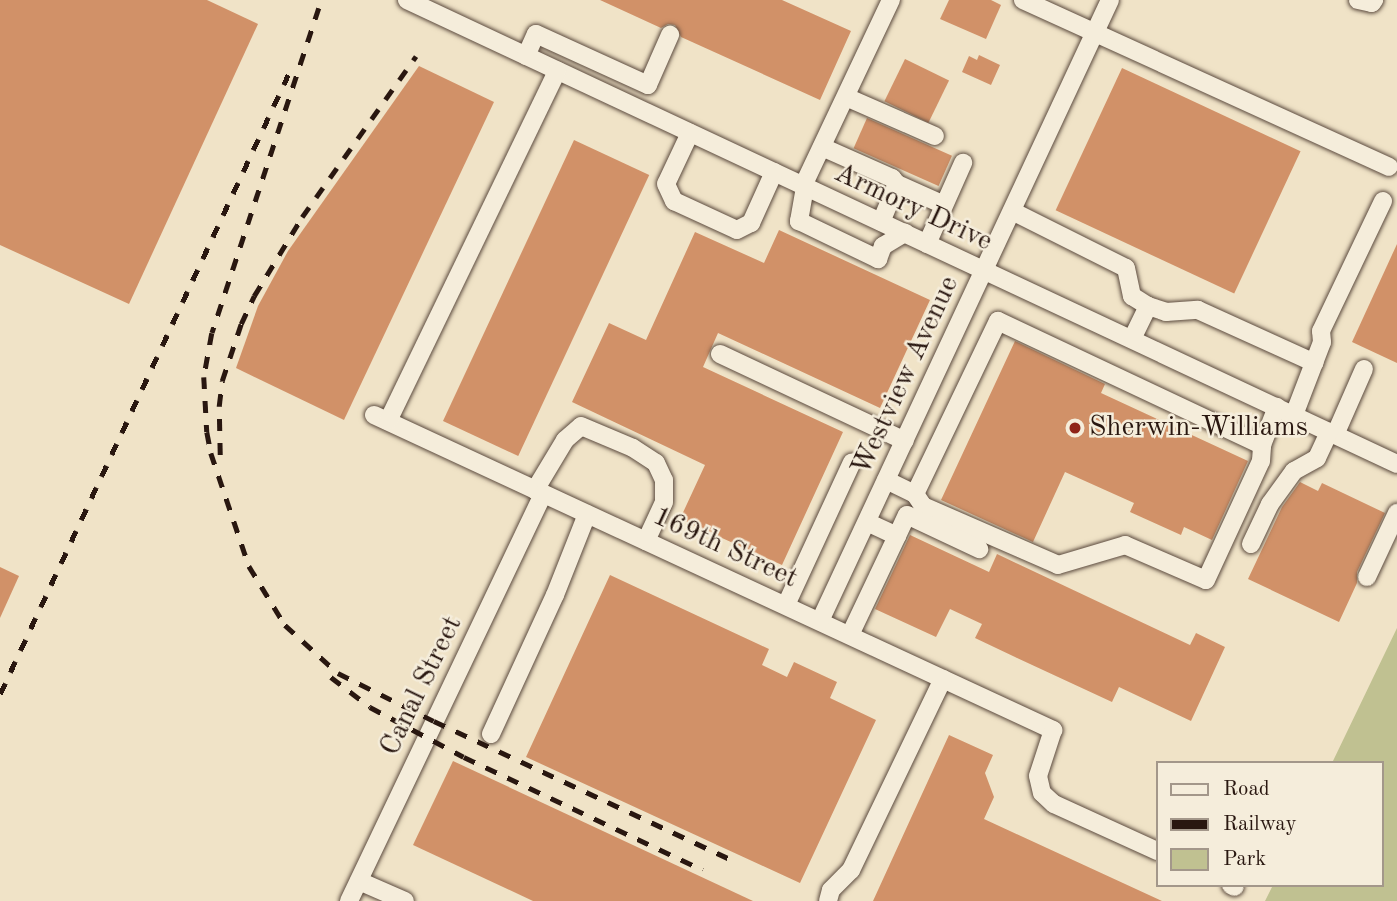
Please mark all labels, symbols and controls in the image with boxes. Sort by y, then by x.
street label: Armory Drive [829,157,997,259]
street label: Westview Avenue [845,271,967,481]
place label: Sherwin-Williams [1089,411,1308,445]
marker: Sherwin-Williams [1067,420,1083,436]
street label: 169th Street [647,500,803,596]
street label: Canal Street [374,611,470,761]
legend [1156,761,1383,887]
text: Road [1223,779,1270,800]
text: Railway [1223,814,1297,835]
text: Park [1223,849,1266,870]

